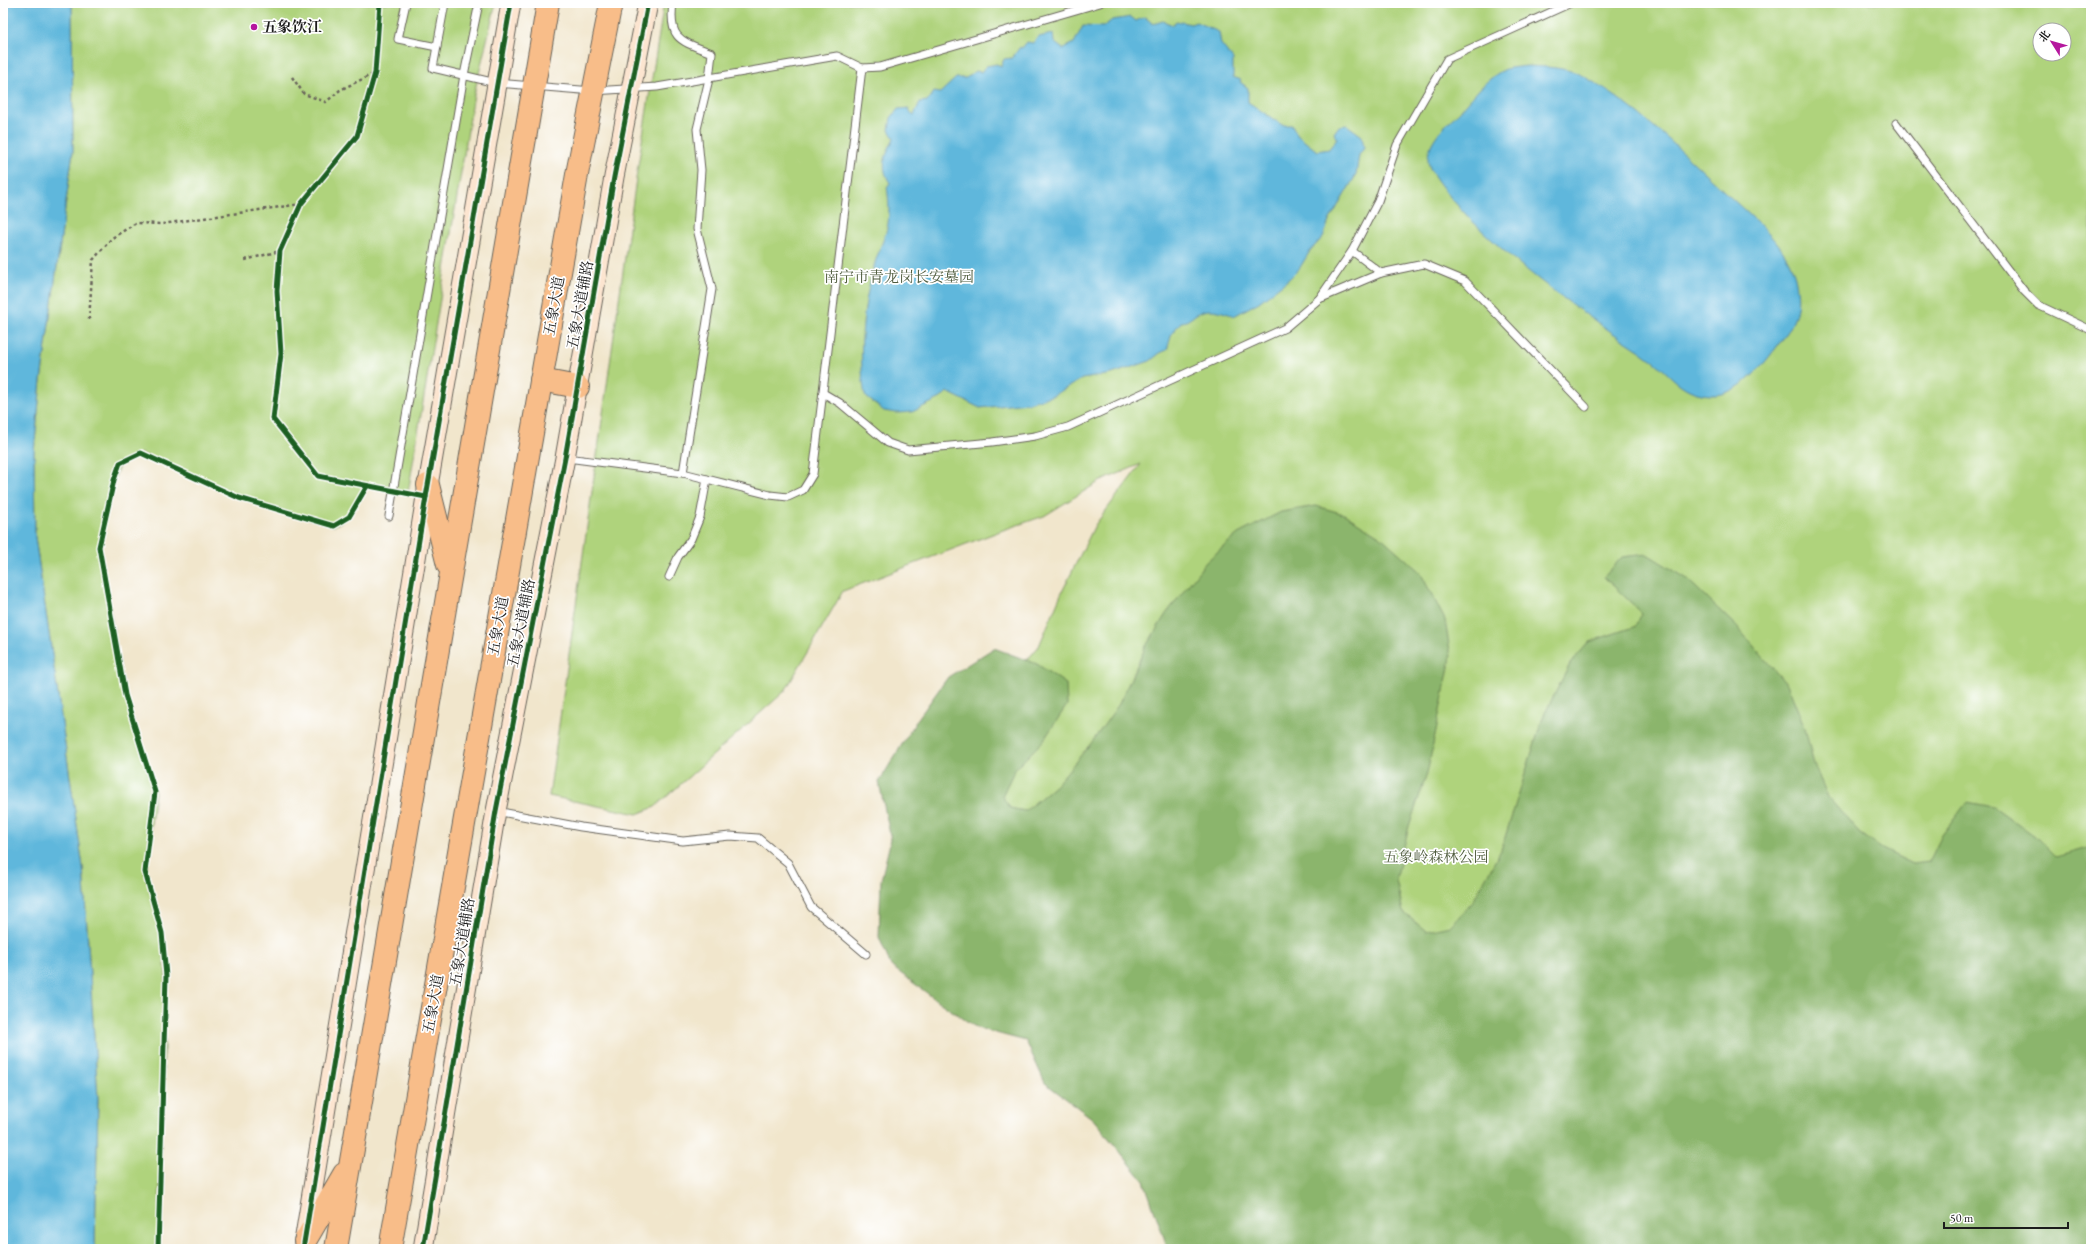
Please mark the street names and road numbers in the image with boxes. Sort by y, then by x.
street label: 五象大道辅路 [562,259,597,351]
street label: 五象大道 [539,275,568,337]
street label: 五象大道辅路 [503,577,538,669]
street label: 五象大道 [483,595,512,657]
street label: 五象大道辅路 [445,896,478,988]
street label: 五象大道 [418,973,447,1035]

